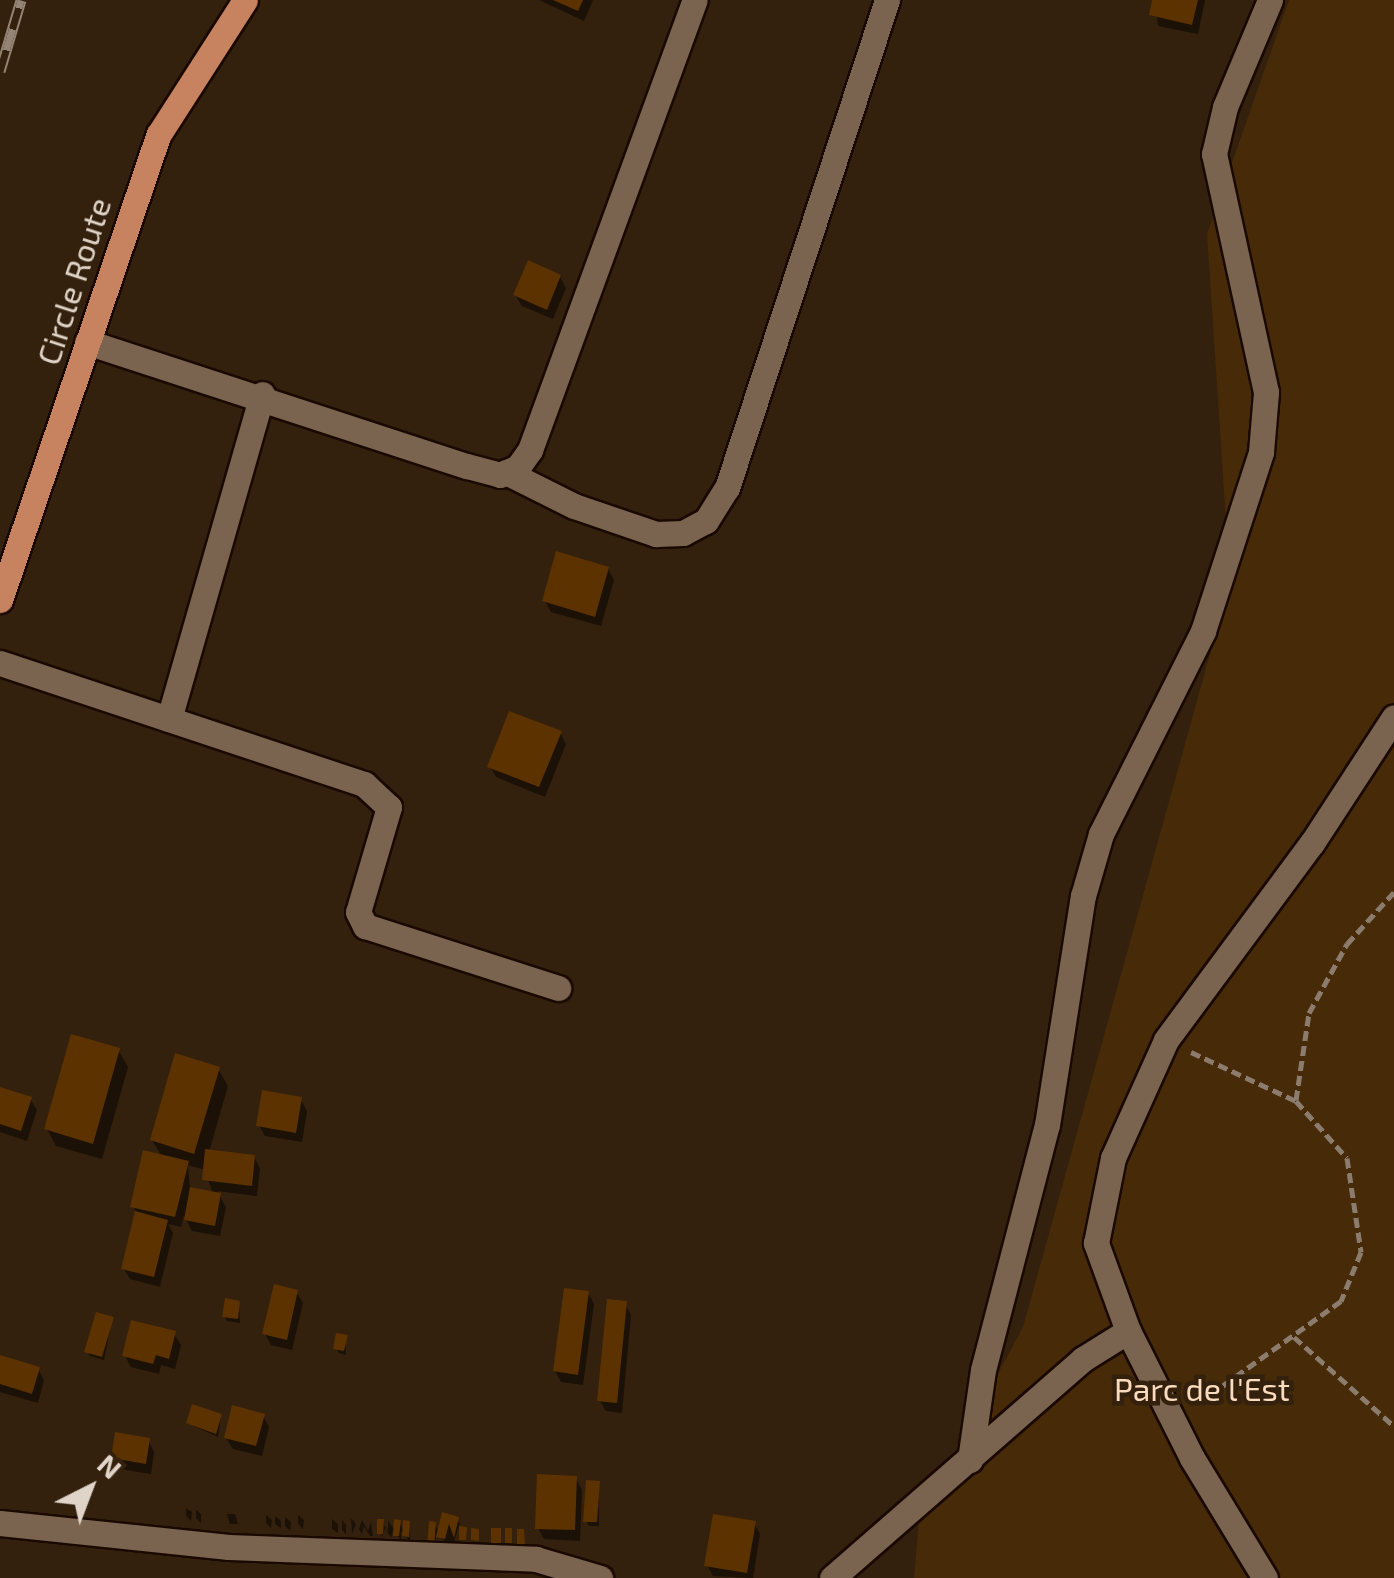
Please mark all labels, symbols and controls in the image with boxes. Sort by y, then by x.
street label: Circle Route [28,193,118,369]
park label: Parc de l'Est [1114,1369,1290,1407]
north arrow [40,1438,140,1538]
text: N [91,1446,129,1485]

